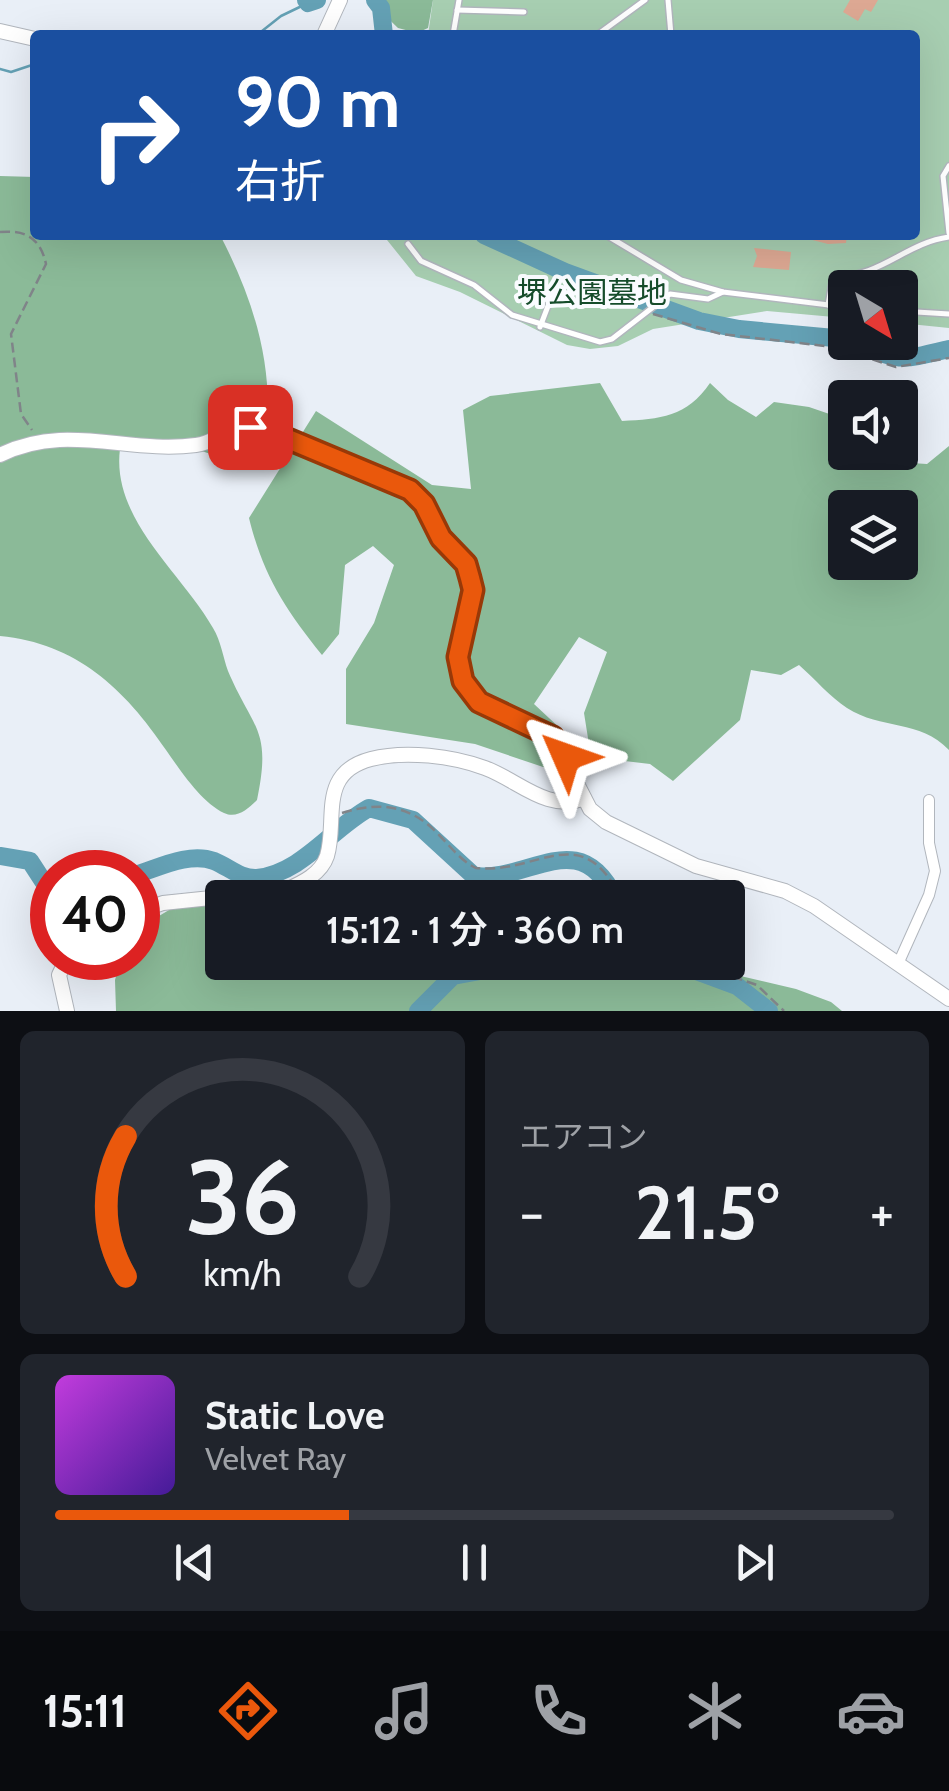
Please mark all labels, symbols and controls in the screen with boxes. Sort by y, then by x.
text: 90 m [235,59,400,145]
icon: right [70,70,200,200]
text: 右折 [235,154,325,208]
north arrow [828,270,918,360]
map controls [828,270,918,580]
park label: 堺公園墓地 [517,274,667,311]
button: sound [828,380,918,470]
pin [208,385,293,470]
icon: arrive [223,400,278,455]
button: layers [828,490,918,580]
position arrow [514,705,618,809]
speed limit sign: 40 [30,850,160,980]
text: 15:12 · 1 分 · 360 m [326,906,624,953]
text: エアコン [520,1117,648,1156]
text: 36 [185,1134,300,1260]
text: 21.5° [635,1167,779,1258]
text: − [520,1179,544,1246]
text: + [870,1179,894,1246]
text: km/h [203,1252,281,1295]
text: Static Love [205,1392,384,1439]
text: Velvet Ray [205,1439,346,1478]
icon: previous [167,1535,222,1590]
icon: pause [447,1535,502,1590]
icon: next [727,1535,782,1590]
icon: directions [213,1676,283,1746]
icon: music [369,1676,439,1746]
icon: phone [524,1676,594,1746]
icon: climate [680,1676,750,1746]
icon: car [836,1676,906,1746]
text: 15:11 [43,1684,127,1738]

